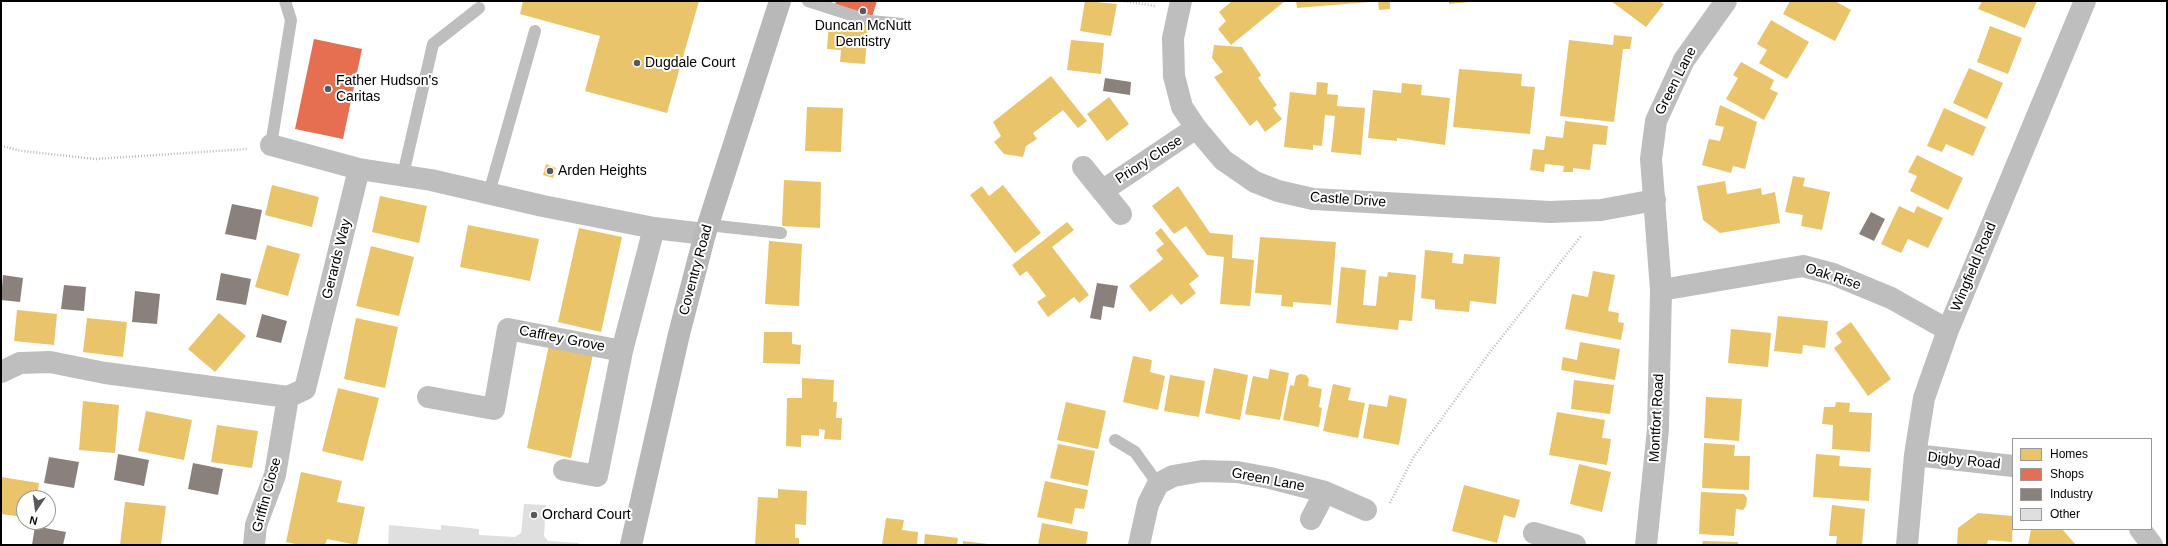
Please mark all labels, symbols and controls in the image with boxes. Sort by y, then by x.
marker: Duncan McNutt Dentistry [858,6,868,16]
place label: Duncan McNutt Dentistry [815,18,911,50]
street label: Green Lane [1652,44,1700,118]
place label: Dugdale Court [645,55,735,71]
marker: Dugdale Court [632,58,642,68]
place label: Father Hudson's Caritas [336,73,438,106]
marker: Father Hudson's Caritas [323,84,333,94]
street label: Priory Close [1112,132,1186,188]
place label: Arden Heights [558,163,647,179]
marker: Arden Heights [545,166,555,176]
street label: Castle Drive [1309,189,1387,211]
street label: Gerards Way [319,217,355,301]
street label: Wingfield Road [1948,220,2000,314]
street label: Coventry Road [676,223,716,317]
street label: Oak Rise [1803,260,1863,294]
street label: Caffrey Grove [518,322,606,356]
street label: Montfort Road [1646,373,1668,463]
legend [2012,438,2152,530]
text: Homes [2050,447,2088,461]
street label: Digby Road [1927,449,2001,473]
street label: Griffin Close [249,456,285,534]
street label: Green Lane [1230,465,1306,495]
text: Shops [2050,467,2084,481]
text: Industry [2050,487,2093,501]
north arrow [16,490,56,530]
place label: Orchard Court [542,507,631,523]
text: Other [2050,507,2080,521]
marker: Orchard Court [529,510,539,520]
text: N [28,514,39,527]

